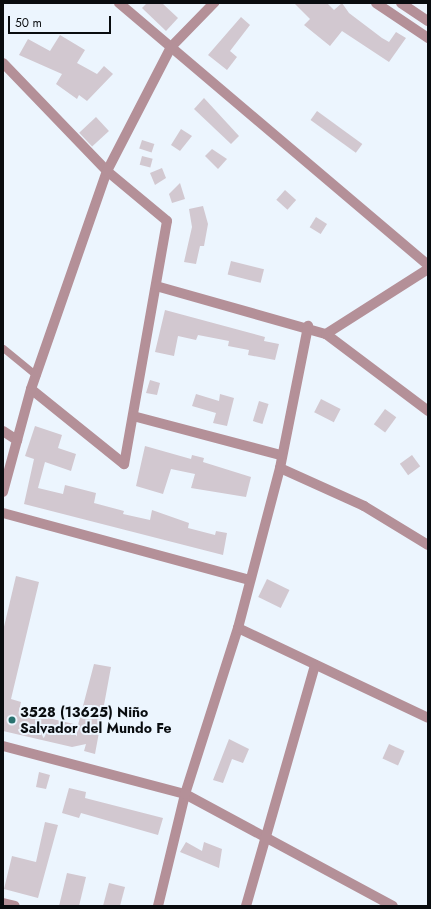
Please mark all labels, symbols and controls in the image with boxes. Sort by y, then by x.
scale bar [10,8,113,34]
text: 50 m [15,14,42,32]
place label: 3528 (13625) Niño Salvador del Mundo Fe [20,704,172,736]
marker: 3528 (13625) Niño Salvador del Mundo Fe [7,715,17,725]

